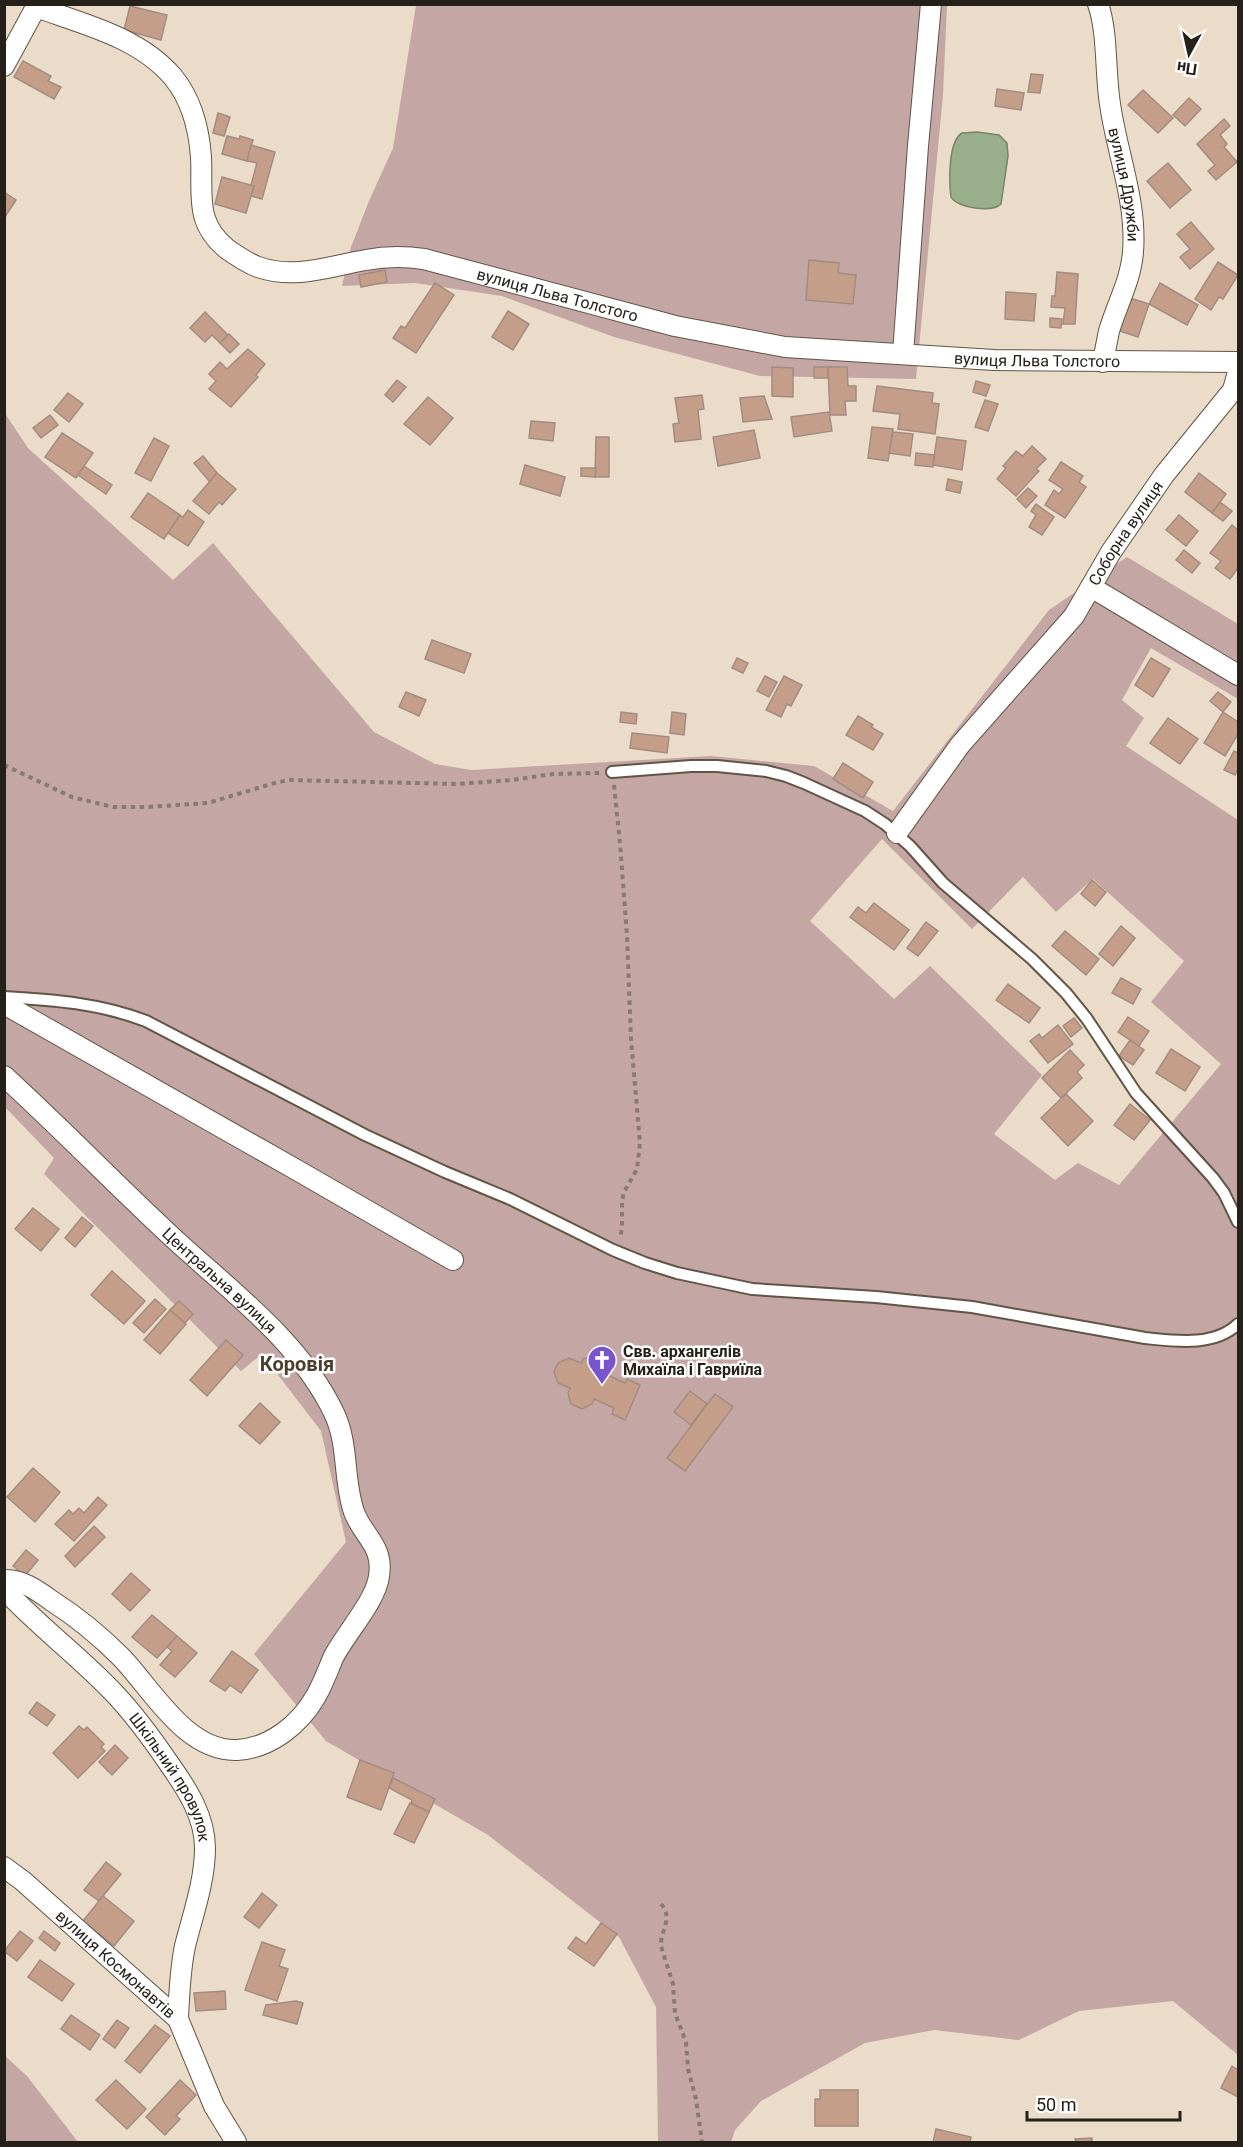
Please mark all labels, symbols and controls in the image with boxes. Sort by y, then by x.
north arrow [1159,24,1219,84]
text: Пн [1176,58,1198,79]
street label: вулиця Дружби [1105,126,1143,242]
street label: вулиця Льва Толстого [475,264,640,325]
street label: вулиця Льва Толстого [953,348,1120,371]
street label: Соборна вулиця [1084,477,1167,589]
street label: Центральна вулиця [159,1223,281,1337]
place label: Свв. архангелів Михаїла і Гавриїла [623,1342,763,1379]
church icon: Свв. архангелів Михаїла і Гавриїла [586,1344,618,1386]
district label: Коровія [260,1352,334,1376]
street label: Шкільний провулок [126,1709,214,1843]
street label: вулиця Космонавтів [52,1906,180,2022]
scale bar [1027,2084,1180,2122]
text: 50 m [1036,2094,1076,2115]

